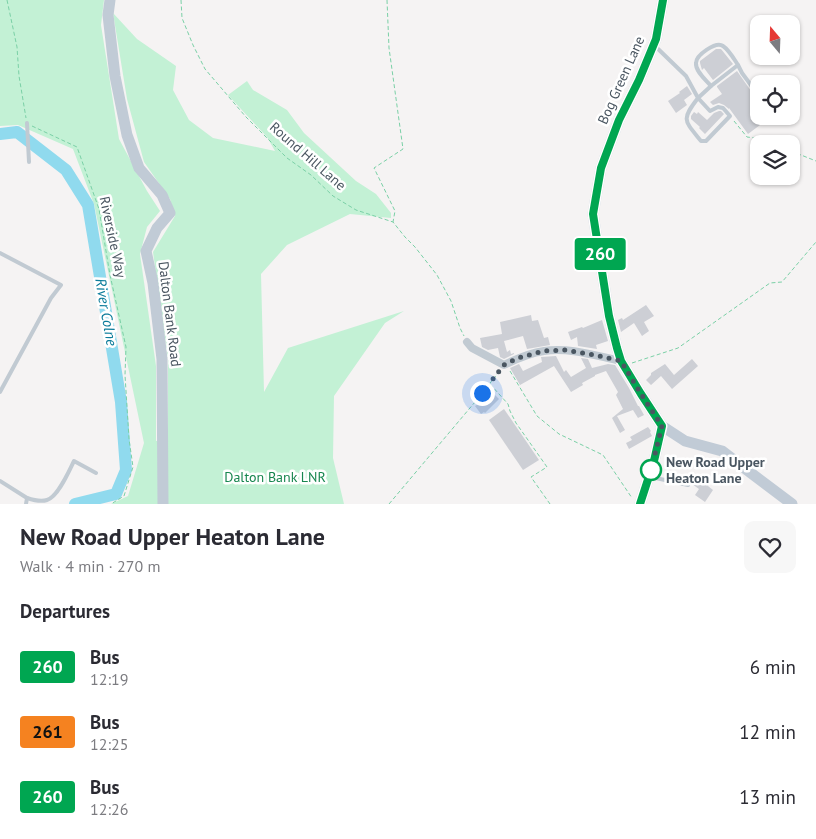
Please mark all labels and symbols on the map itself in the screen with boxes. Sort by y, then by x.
north arrow [750,15,800,65]
street label: Bog Green Lane [594,33,648,127]
street label: Round Hill Lane [266,118,350,194]
street label: Riverside Way [96,195,131,280]
line badge: 260 [571,238,629,270]
street label: Dalton Bank Road [155,260,185,368]
water label: River Colne [91,277,122,347]
your location [470,381,495,406]
place label: New Road Upper Heaton Lane [666,453,765,487]
marker: New Road Upper Heaton Lane [640,459,662,481]
park label: Dalton Bank LNR [224,468,326,486]

